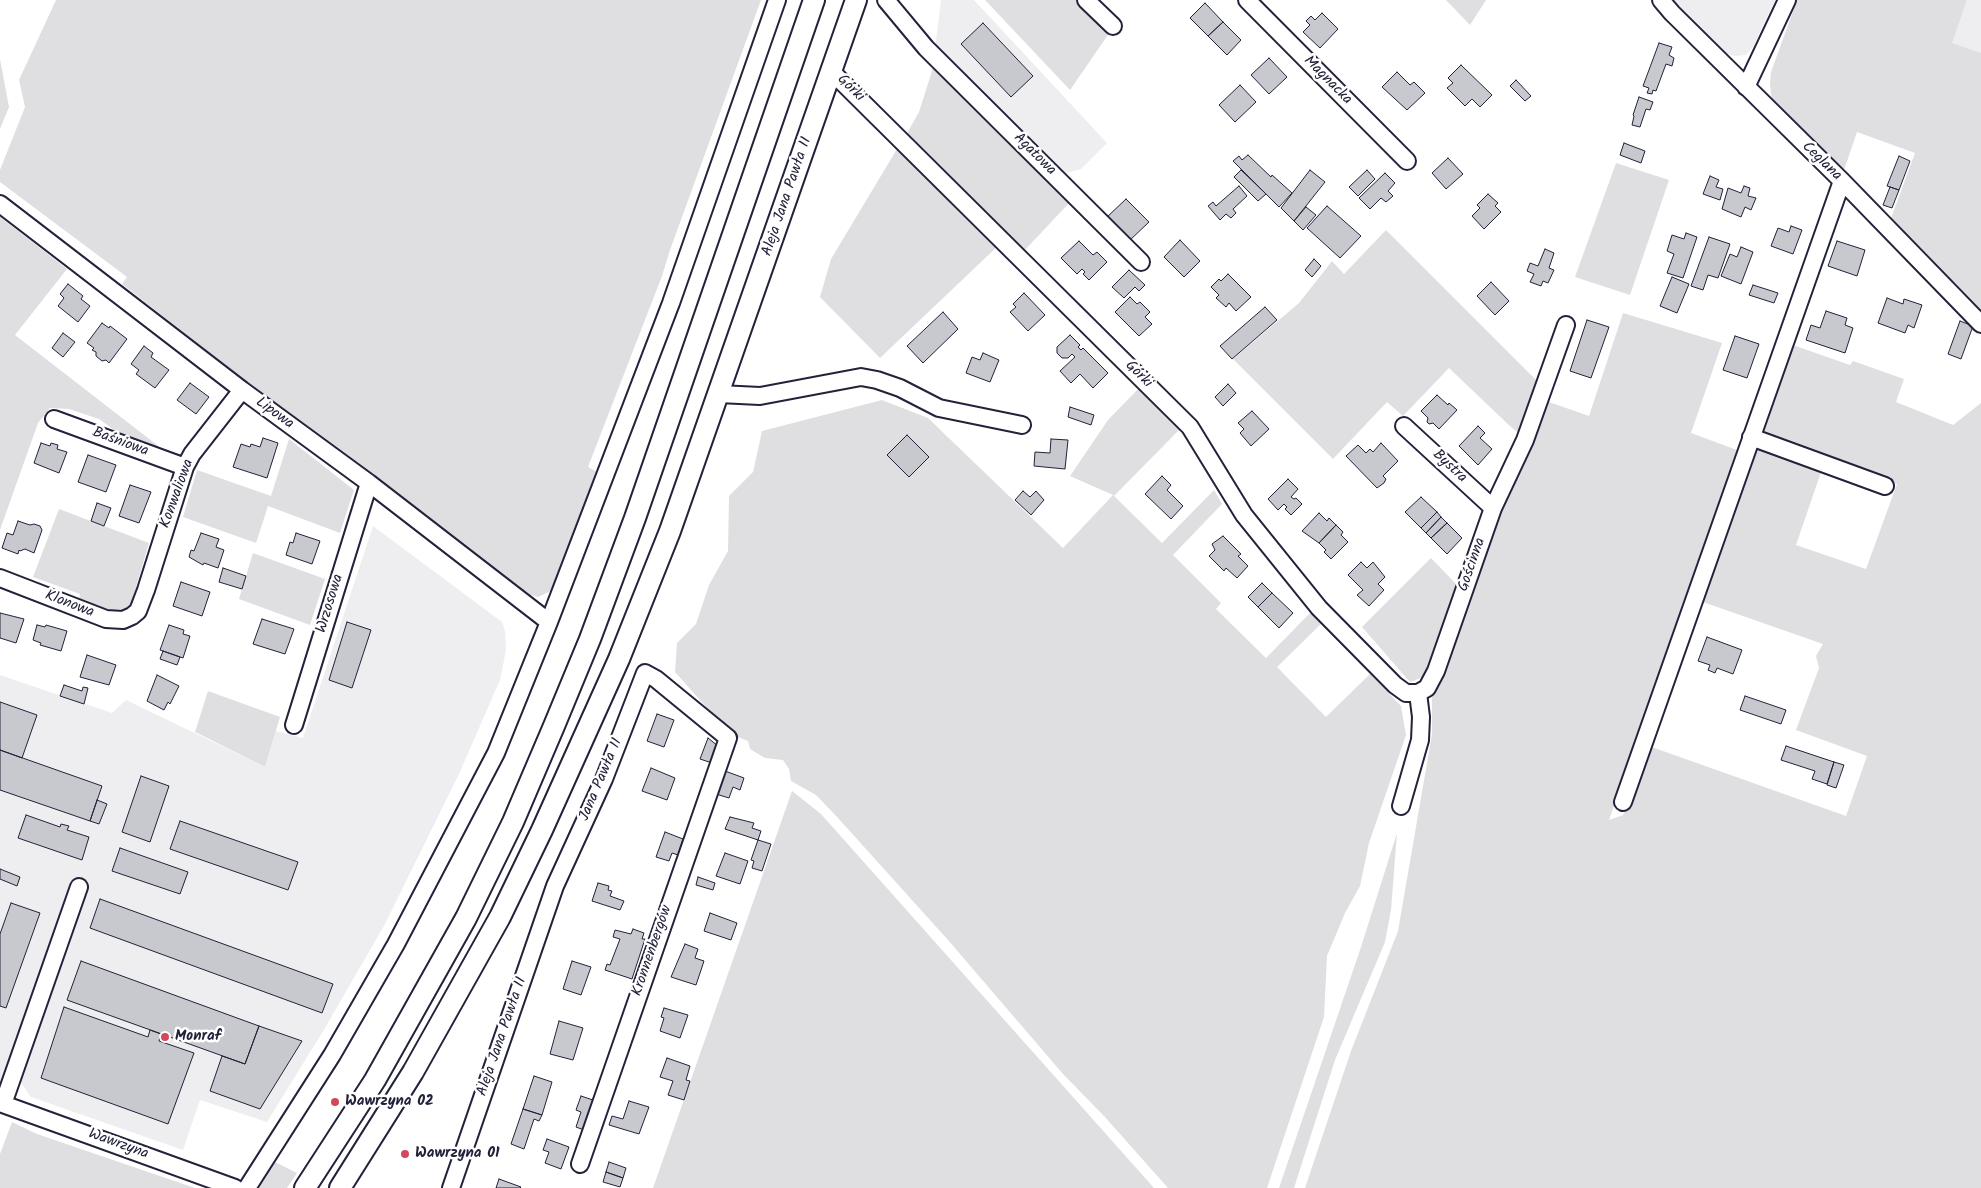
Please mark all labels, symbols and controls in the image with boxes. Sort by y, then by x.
street label: Magnacka [1299,53,1355,109]
street label: Górki [832,72,868,106]
street label: Agatowa [1009,130,1059,180]
street label: Aleja Jana Pawła II [759,135,817,259]
street label: Ceglana [1797,139,1845,185]
street label: Górki [1120,357,1156,393]
street label: Lipowa [251,394,297,434]
street label: Baśniowa [89,425,151,461]
street label: Bystra [1428,447,1470,487]
street label: Konwaliowa [157,457,199,531]
street label: Gościnna [1455,536,1491,594]
street label: Wrzosowa [314,572,348,636]
street label: Klonowa [42,587,96,623]
street label: Jana Pawła II [576,736,628,824]
street label: Kronnenbergów [629,903,677,999]
street label: Aleja Jana Pawła II [474,975,532,1099]
place label: Monraf [175,1028,221,1046]
marker: Monraf [159,1031,171,1043]
place label: Wawrzyna 02 [345,1093,434,1111]
marker: Wawrzyna 02 [329,1096,341,1108]
street label: Wawrzyna [86,1126,150,1164]
place label: Wawrzyna 01 [415,1145,499,1163]
marker: Wawrzyna 01 [399,1148,411,1160]

